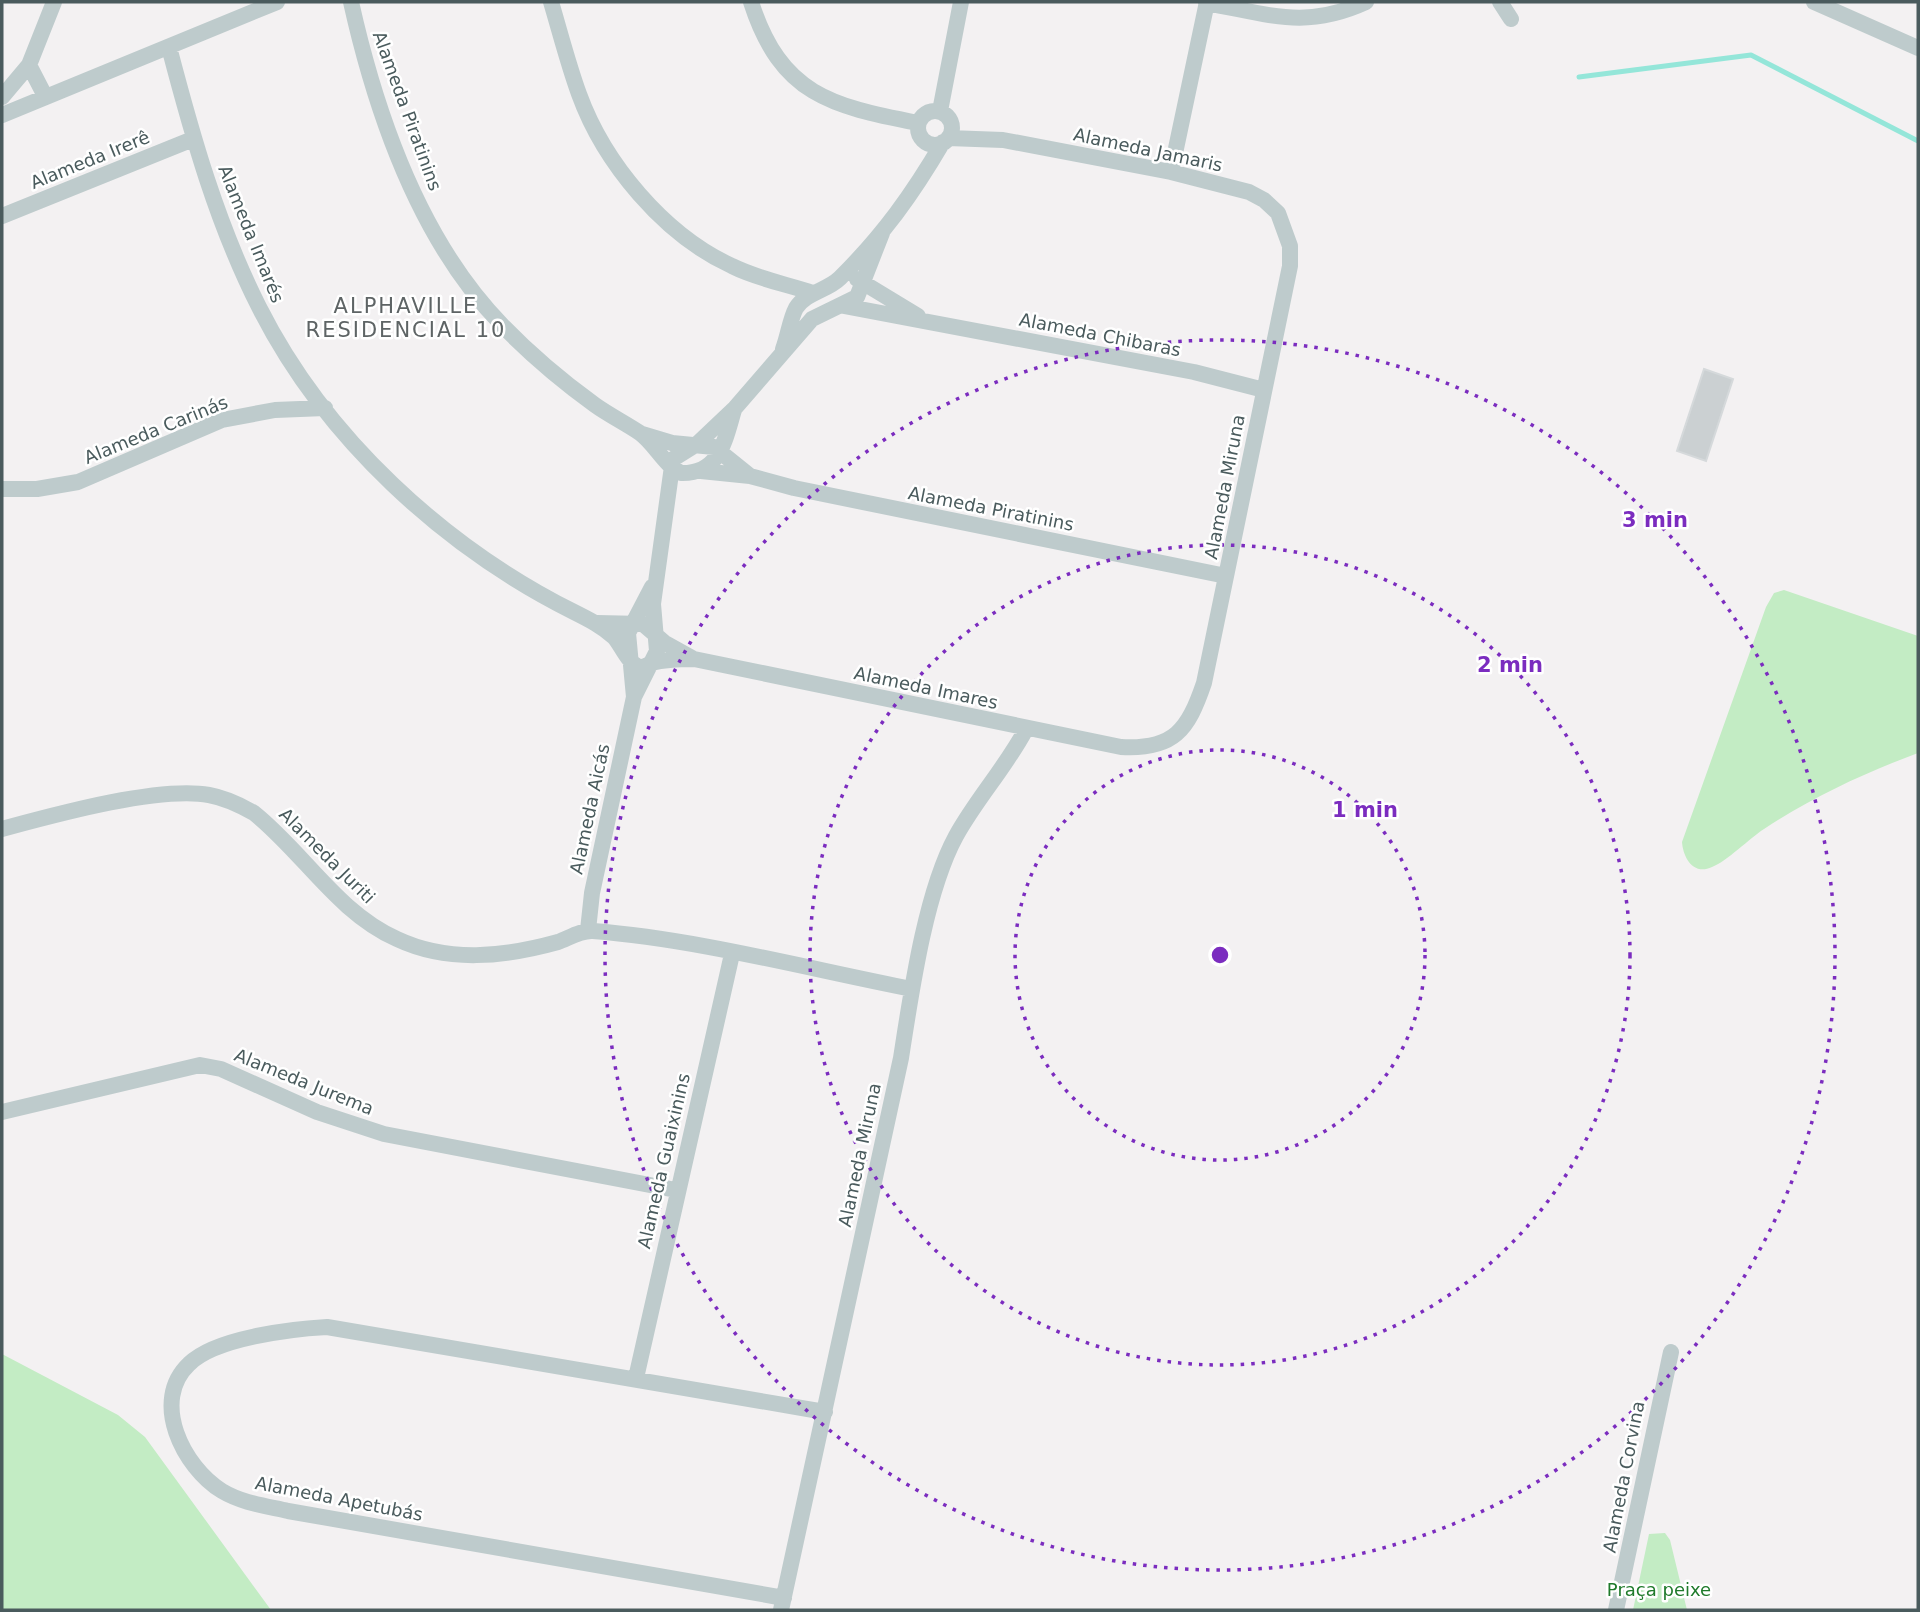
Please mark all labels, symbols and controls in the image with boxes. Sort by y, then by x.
street label: Alameda Piratinins [369,28,446,193]
street label: Alameda Jamaris [1072,123,1225,176]
street label: Alameda Irerê [27,126,152,193]
street label: Alameda Imarés [214,162,289,306]
district label: ALPHAVILLE RESIDENCIAL 10 [306,294,506,342]
street label: Alameda Chibaras [1017,309,1183,360]
street label: Alameda Carinás [81,391,231,468]
street label: Alameda Miruna [1200,413,1249,561]
street label: Alameda Piratinins [906,482,1076,535]
text: 3 min [1622,508,1688,532]
text: 2 min [1477,653,1543,677]
street label: Alameda Imares [852,662,1000,713]
street label: Alameda Aicás [565,742,614,876]
text: 1 min [1332,798,1398,822]
street label: Alameda Juriti [275,804,379,908]
centre of rings [1208,943,1232,967]
street label: Alameda Jurema [231,1044,377,1119]
street label: Alameda Guaixinins [633,1071,694,1251]
street label: Alameda Miruna [834,1081,885,1229]
street label: Alameda Corvina [1598,1399,1649,1555]
street label: Alameda Apetubás [254,1472,425,1525]
park label: Praça peixe [1607,1579,1711,1600]

